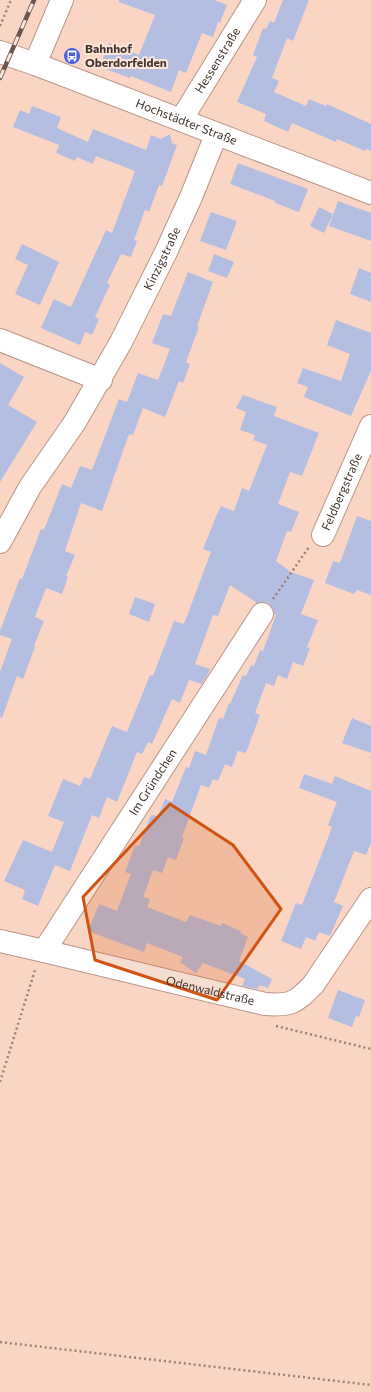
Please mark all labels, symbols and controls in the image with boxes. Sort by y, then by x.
street label: Hessenstraße [191,25,242,95]
place label: Bahnhof Oberdorfelden [85,41,167,69]
bus stop icon: Bahnhof Oberdorfelden [62,46,82,66]
street label: Hochstädter Straße [134,95,239,147]
street label: Kinzigstraße [140,224,183,292]
street label: Feldbergstraße [318,451,364,532]
street label: Im Gründchen [126,746,179,818]
street label: Odenwaldstraße [165,973,256,1007]

